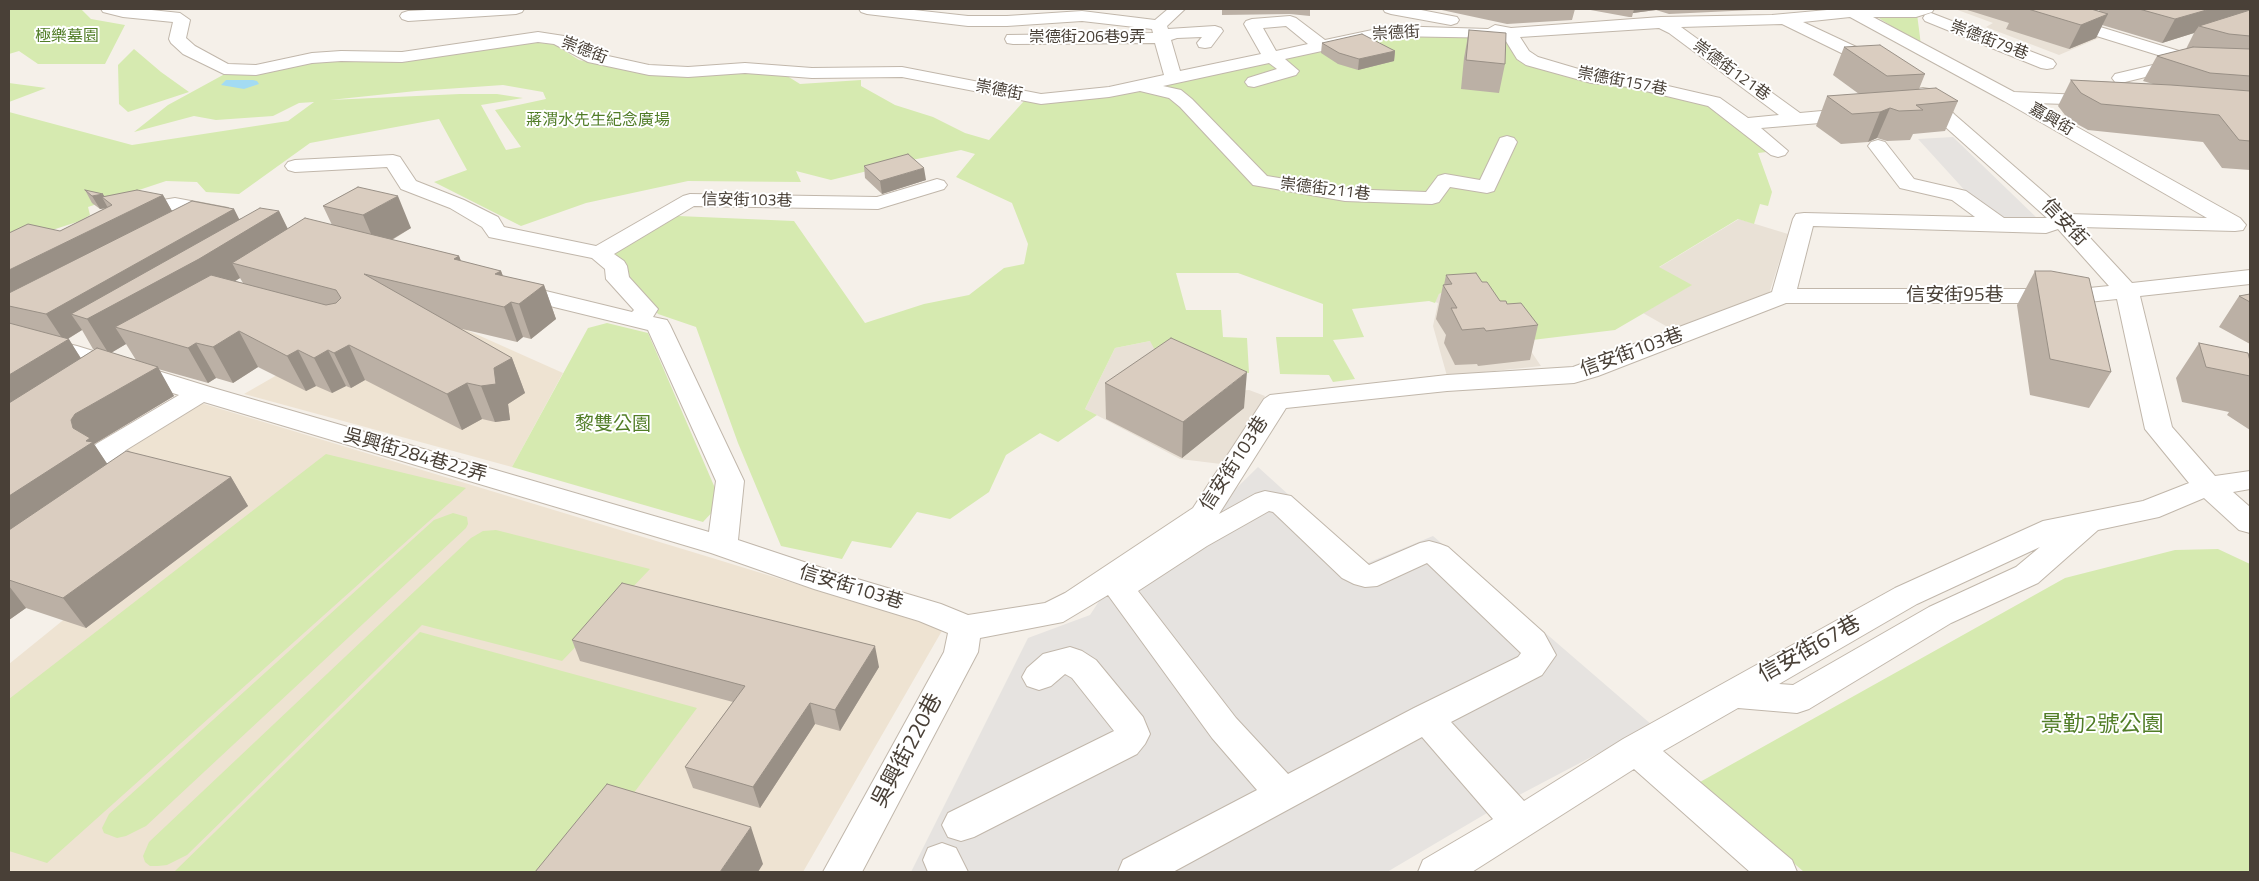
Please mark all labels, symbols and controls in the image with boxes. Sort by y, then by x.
street label: 崇德街79巷 [1947,17,2031,65]
street label: 崇德街 [1372,23,1420,45]
park label: 極樂墓園 [35,27,99,47]
street label: 崇德街206巷9弄 [1029,28,1145,48]
street label: 崇德街 [558,33,610,69]
street label: 崇德街121巷 [1689,37,1773,105]
street label: 崇德街157巷 [1576,64,1668,100]
street label: 崇德街 [974,77,1024,105]
street label: 嘉興街 [2025,100,2077,140]
park label: 蔣渭水先生紀念廣場 [526,111,670,131]
street label: 崇德街211巷 [1279,175,1371,205]
street label: 信安街103巷 [701,191,793,211]
street label: 信安街 [2036,195,2092,251]
street label: 信安街95巷 [1906,285,2004,307]
street label: 信安街103巷 [1577,324,1687,382]
street label: 信安街103巷 [1196,413,1274,515]
park label: 黎雙公園 [575,414,651,436]
street label: 吳興街284巷22弄 [341,425,489,487]
street label: 信安街103巷 [796,561,906,615]
street label: 信安街67巷 [1754,611,1866,689]
street label: 吳興街220巷 [867,690,949,812]
park label: 景勤2號公園 [2041,713,2163,739]

